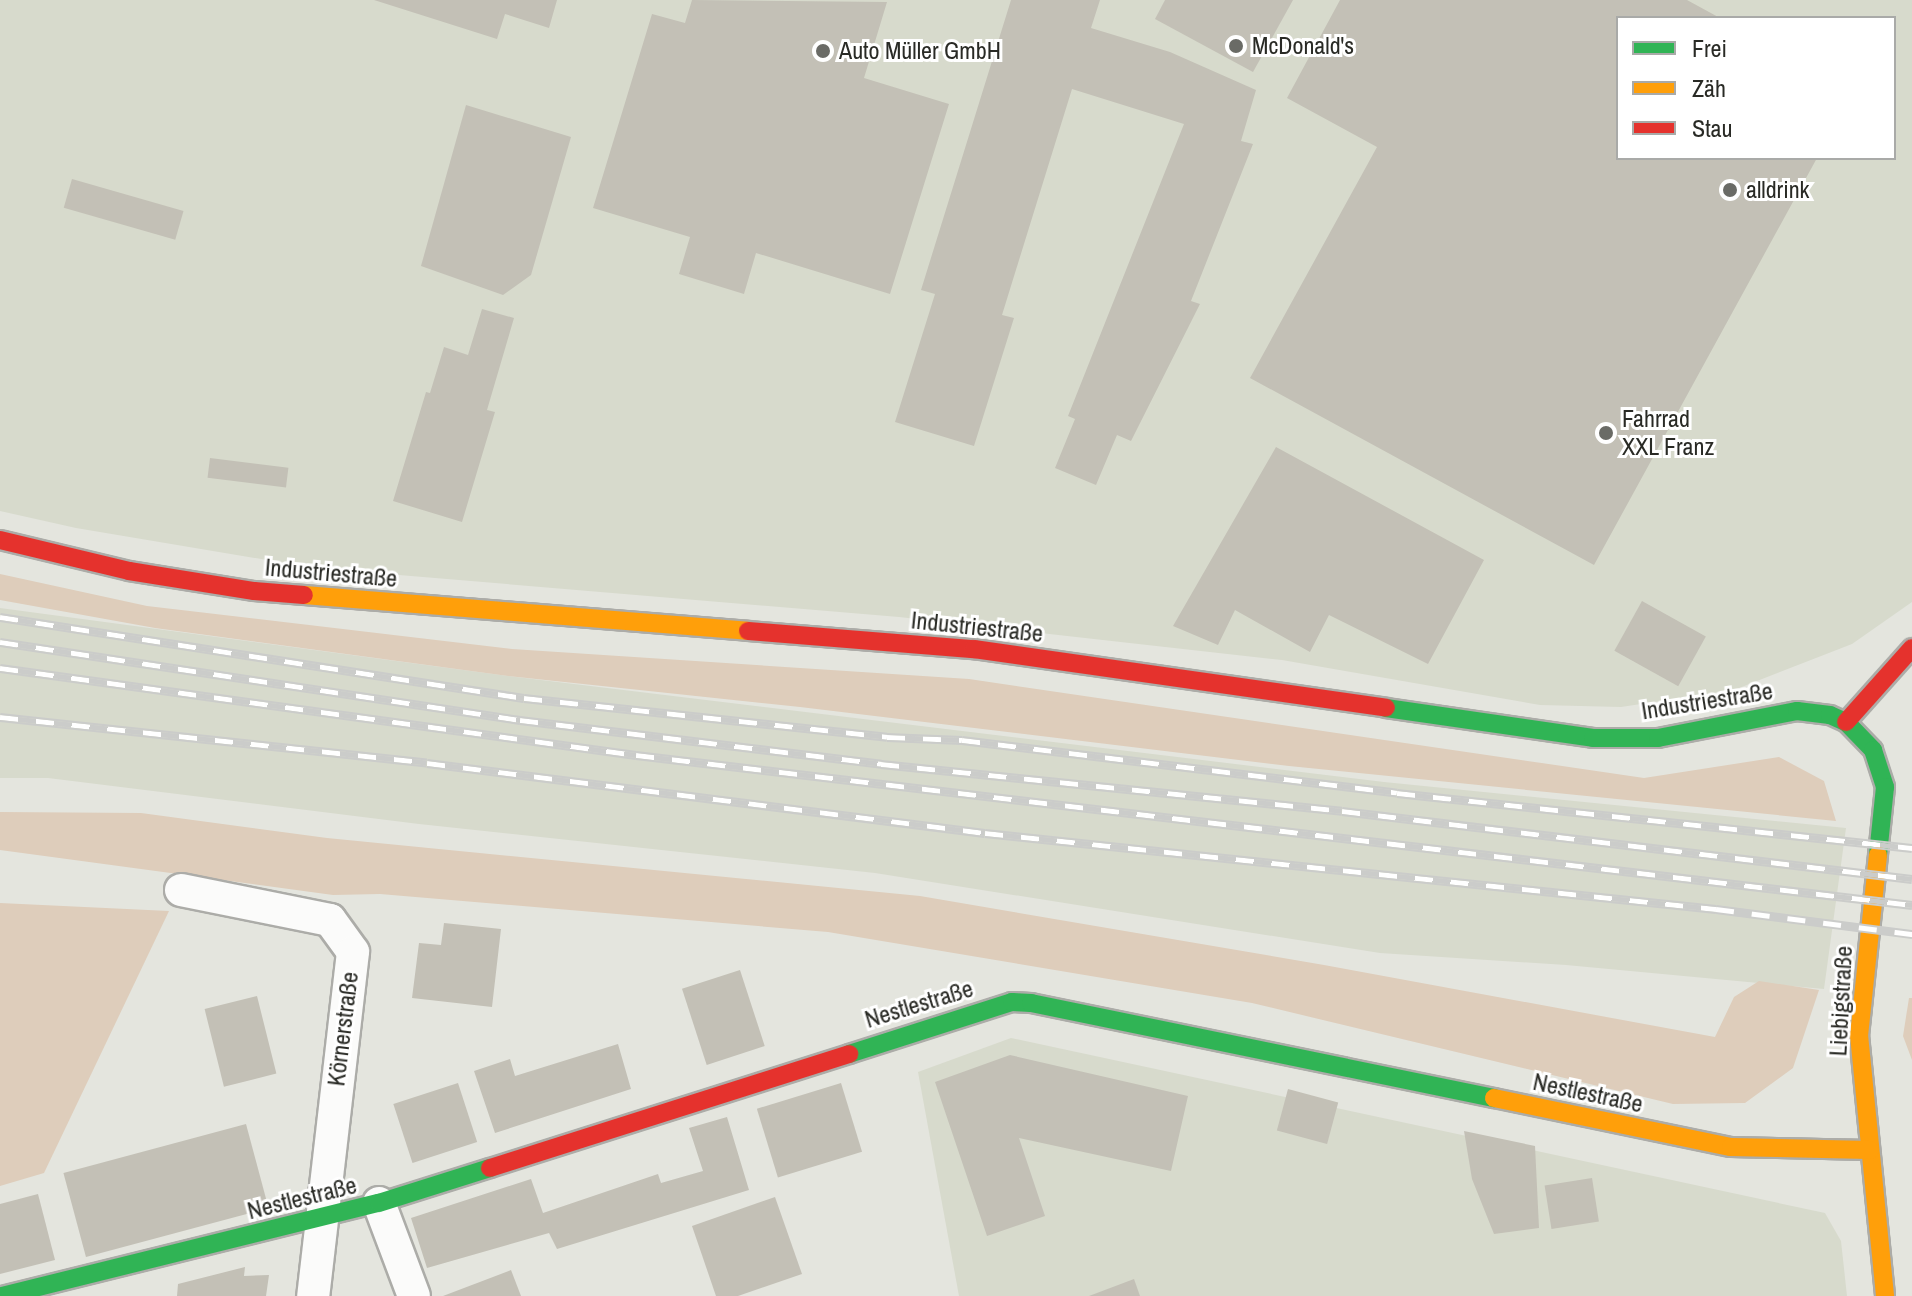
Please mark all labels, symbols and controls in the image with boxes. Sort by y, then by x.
legend [1616,16,1896,160]
place label: McDonald's [1252,32,1354,60]
text: Frei [1692,32,1727,64]
place label: Auto Müller GmbH [839,37,1001,65]
marker: McDonald's [1227,37,1245,55]
marker: Auto Müller GmbH [814,42,832,60]
text: Zäh [1692,72,1726,104]
text: Stau [1692,112,1733,144]
place label: alldrink [1746,176,1809,204]
marker: alldrink [1721,181,1739,199]
place label: Fahrrad XXL Franz [1622,405,1715,461]
marker: Fahrrad XXL Franz [1597,424,1615,442]
street label: Industriestraße [264,553,398,593]
street label: Industriestraße [910,606,1044,648]
street label: Industriestraße [1639,676,1775,726]
street label: Liebigstraße [1824,945,1858,1057]
street label: Körnerstraße [322,970,364,1088]
street label: Nestlestraße [861,974,977,1034]
street label: Nestlestraße [1530,1067,1646,1119]
street label: Nestlestraße [244,1171,360,1225]

